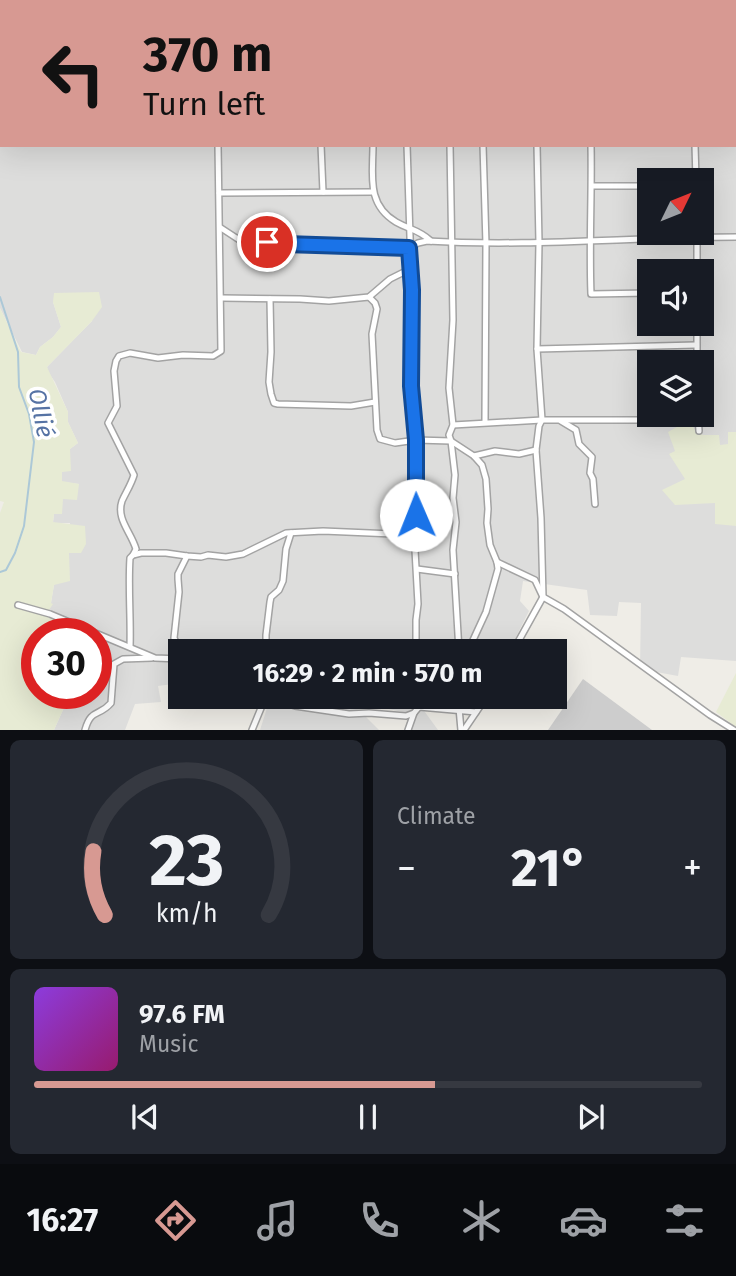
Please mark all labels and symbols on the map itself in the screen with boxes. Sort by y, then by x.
north arrow [637,168,714,245]
pin [237,212,297,272]
water label: Ollié [23,386,59,440]
position arrow [379,478,453,552]
speed limit sign: 30 [21,618,112,709]

